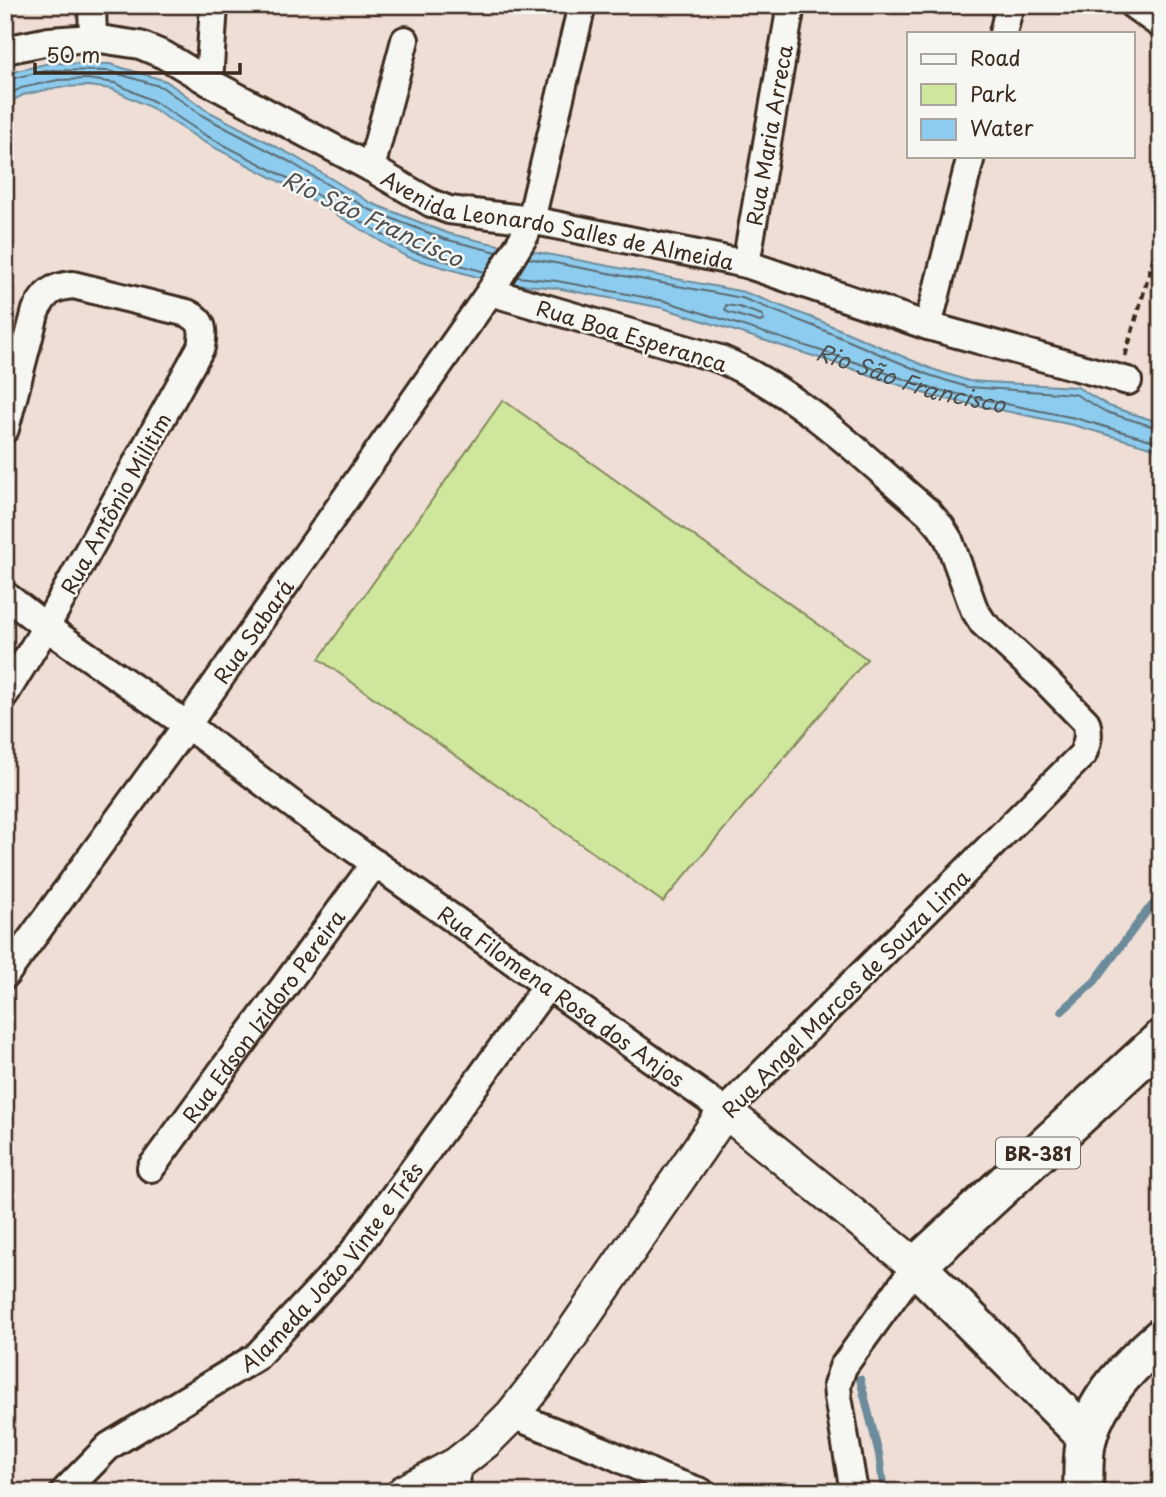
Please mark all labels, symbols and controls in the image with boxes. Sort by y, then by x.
scale bar [35,32,240,76]
legend [907,32,1134,158]
text: 50 m [46,38,100,70]
text: Road [970,41,1021,73]
street label: Rua Maria Arreca [737,42,800,228]
text: Park [970,77,1017,109]
text: Water [970,111,1034,143]
water label: Rio São Francisco [277,161,470,276]
street label: Avenida Leonardo Salles de Almeida [376,162,738,277]
street label: Rua Boa Esperanca [533,291,731,379]
water label: Rio São Francisco [812,333,1010,421]
street label: Rua Antônio Militim [52,406,178,600]
street label: Rua Sabará [205,571,301,690]
street label: Rua Angel Marcos de Souza Lima [714,861,977,1124]
street label: Rua Filomena Rosa dos Anjos [432,897,692,1094]
street label: Rua Edson Izidoro Pereira [174,902,353,1129]
road number: BR-381 [996,1138,1080,1168]
street label: Alameda João Vinte e Três [234,1155,430,1379]

